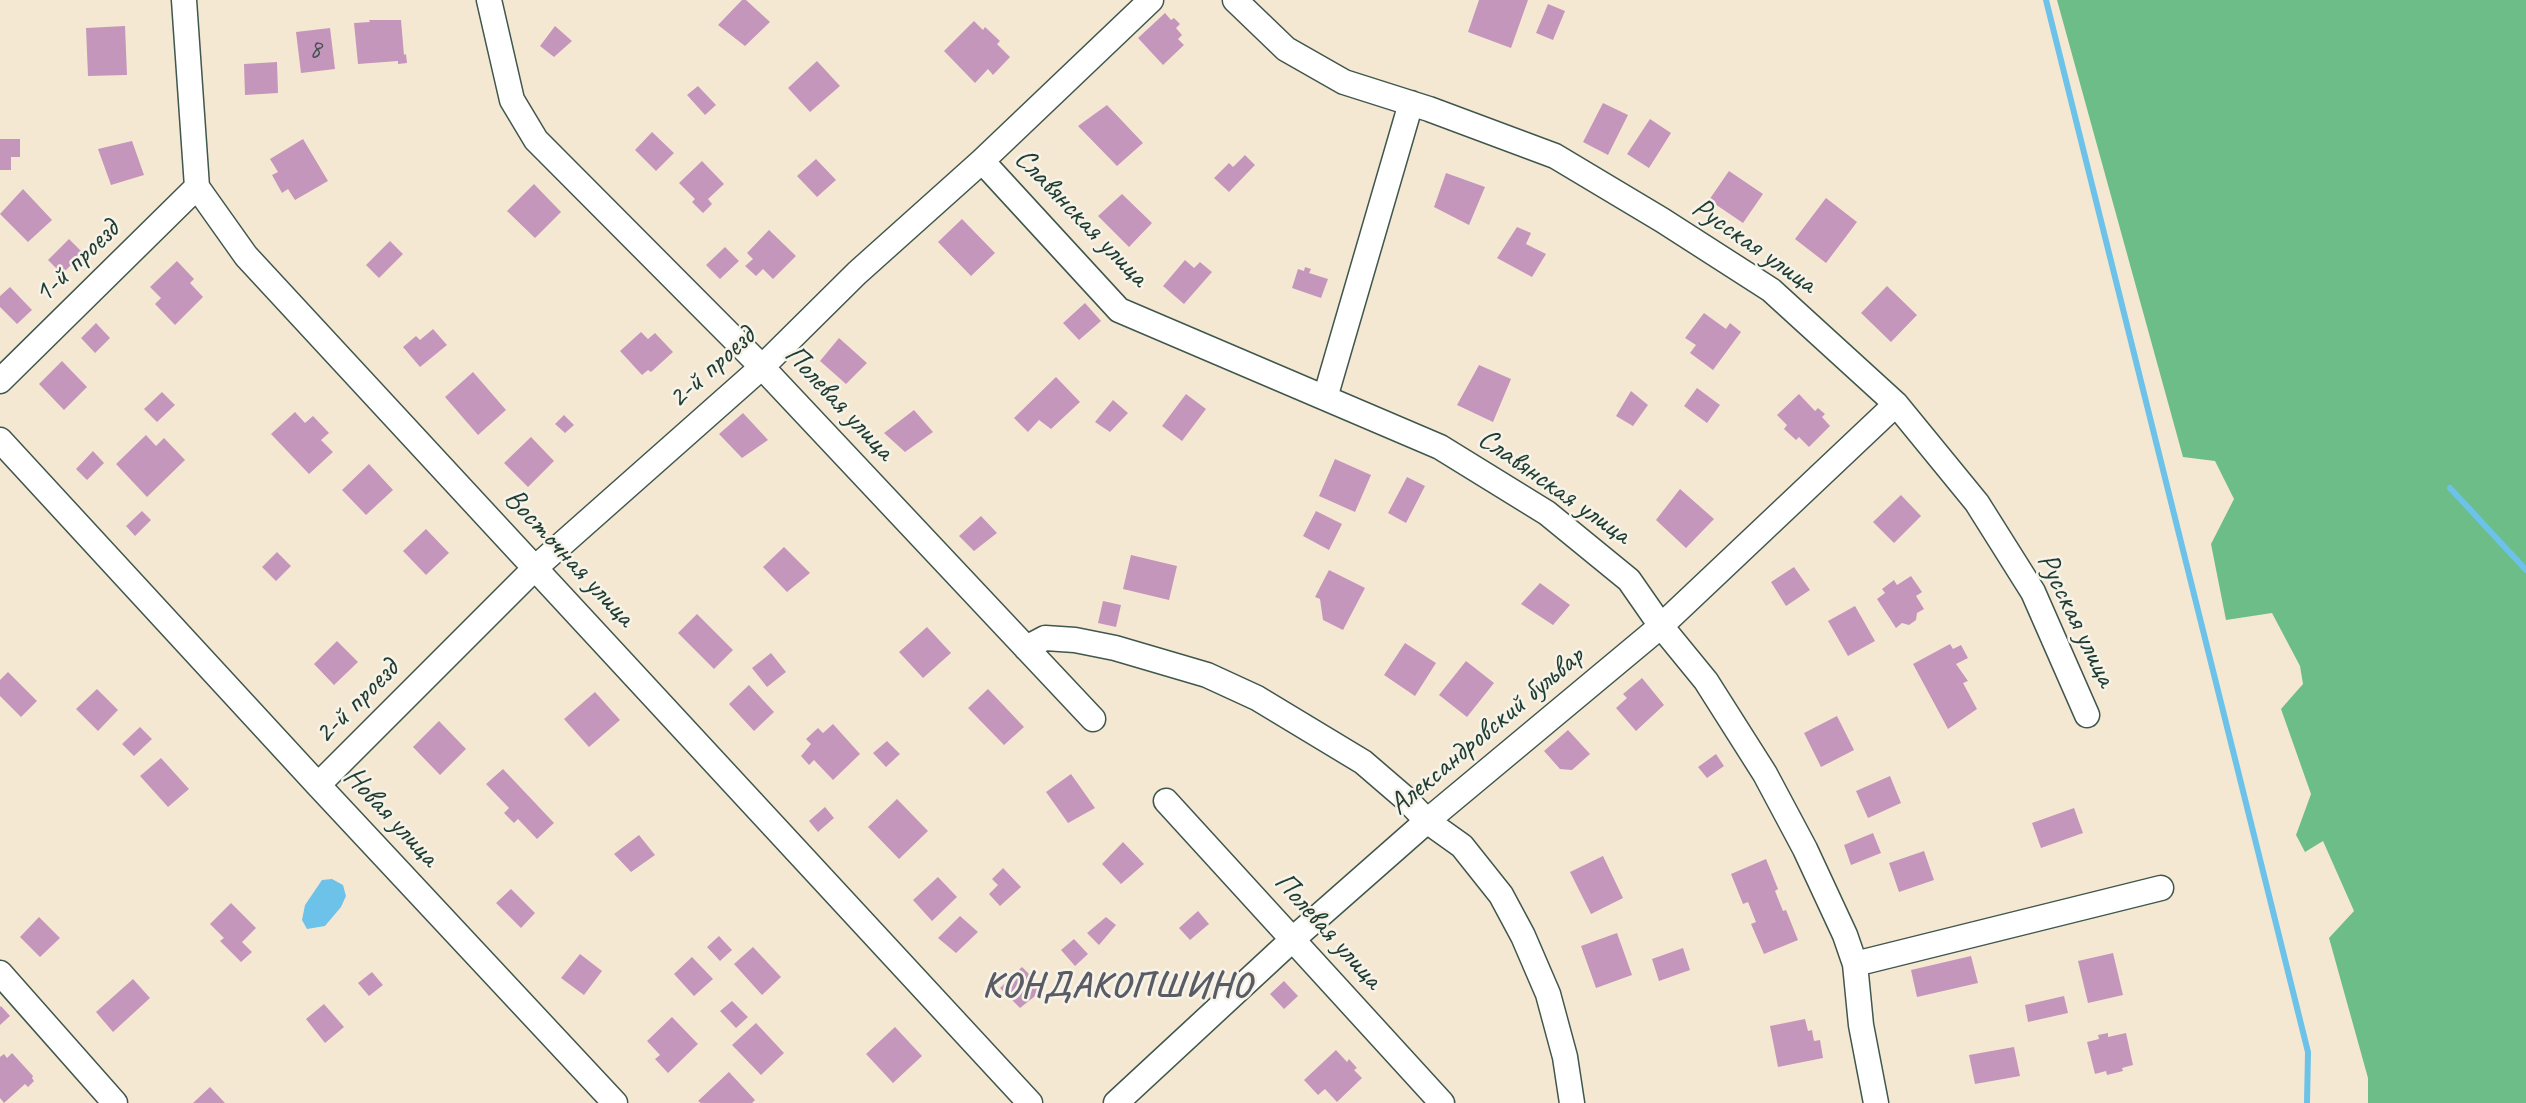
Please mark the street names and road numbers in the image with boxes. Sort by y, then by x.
street label: Славянская улица [1006,141,1156,295]
street label: Русская улица [1685,190,1823,302]
street label: 1-й проезд [27,212,127,312]
street label: 2-й проезд [661,319,763,417]
street label: Полевая улица [776,338,902,468]
street label: Славянская улица [1471,421,1637,553]
street label: Восточная улица [496,481,642,635]
street label: Русская улица [2028,548,2124,692]
street label: Александровский бульвар [1382,639,1592,823]
street label: 2-й проезд [307,652,407,752]
street label: Новая улица [336,759,446,875]
street label: Полевая улица [1266,865,1390,997]

